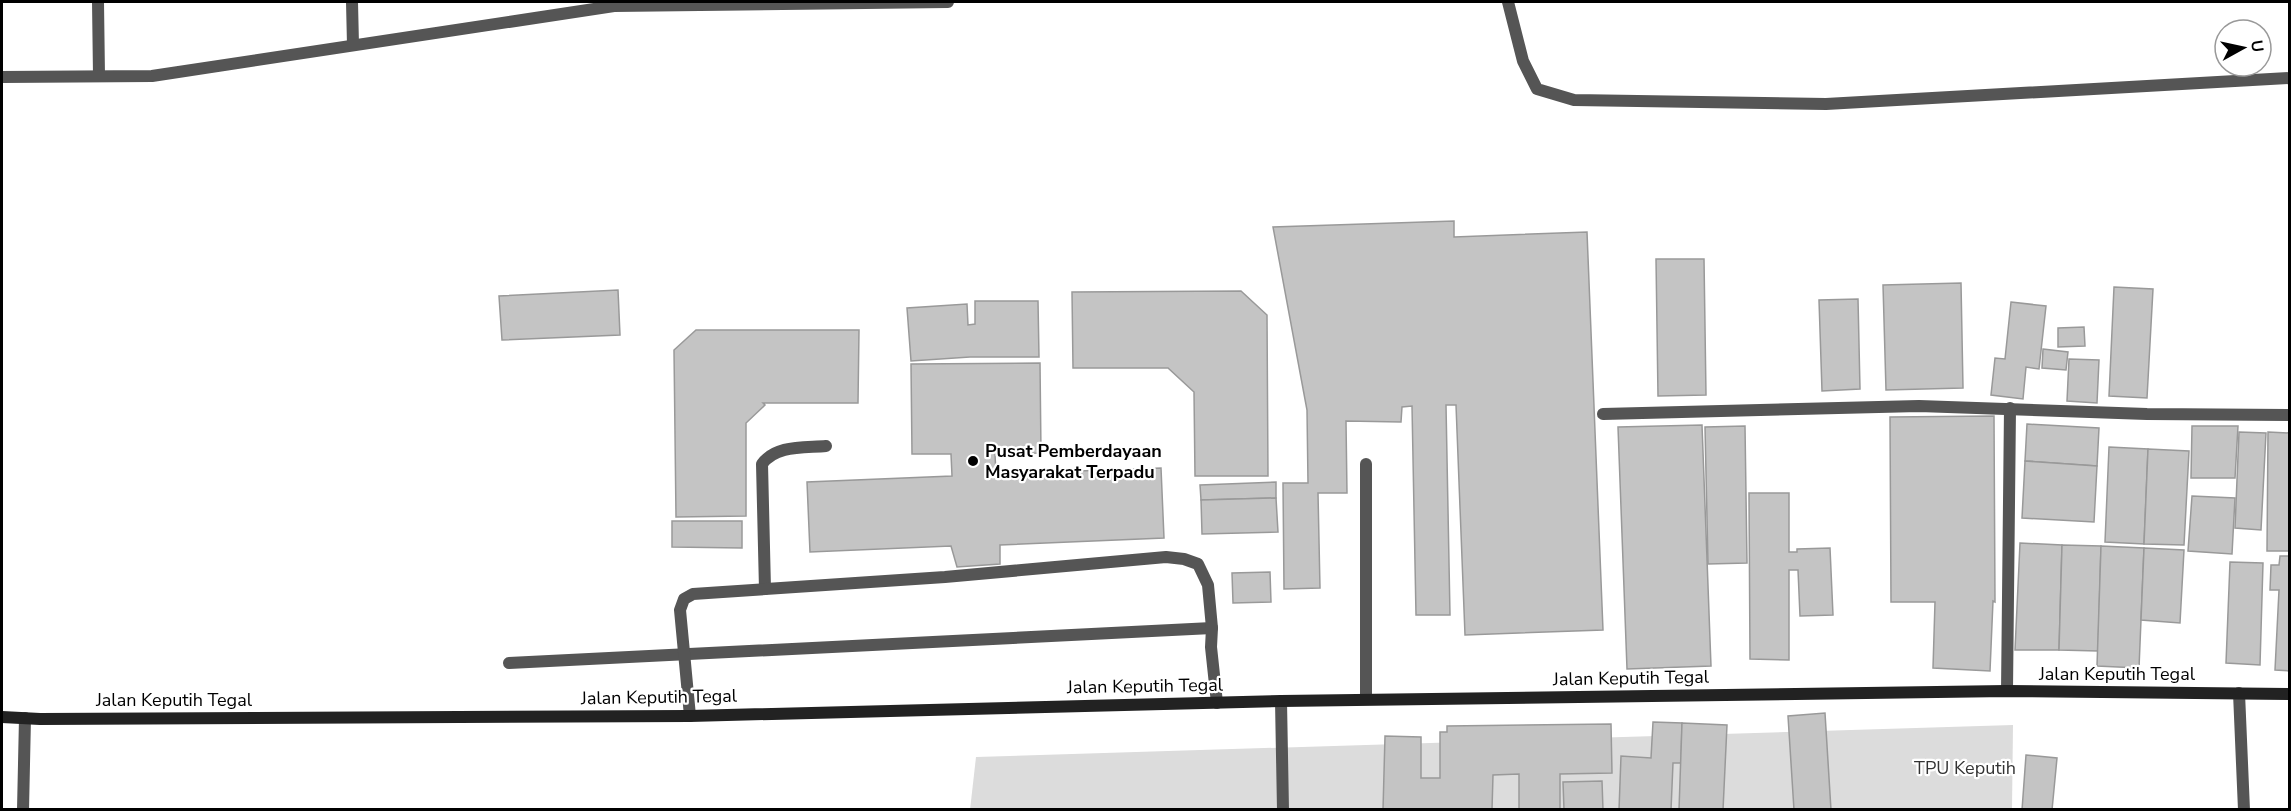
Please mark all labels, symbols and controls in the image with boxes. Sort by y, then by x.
north arrow [2213,18,2273,78]
text: U [2245,39,2269,53]
place label: Pusat Pemberdayaan Masyarakat Terpadu [985,439,1162,484]
marker: Pusat Pemberdayaan Masyarakat Terpadu [966,454,980,468]
street label: Jalan Keputih Tegal [2038,662,2196,686]
street label: Jalan Keputih Tegal [1552,665,1710,691]
street label: Jalan Keputih Tegal [1066,673,1224,699]
street label: Jalan Keputih Tegal [580,684,738,710]
street label: Jalan Keputih Tegal [95,688,253,712]
park label: TPU Keputih [1914,756,2016,780]

